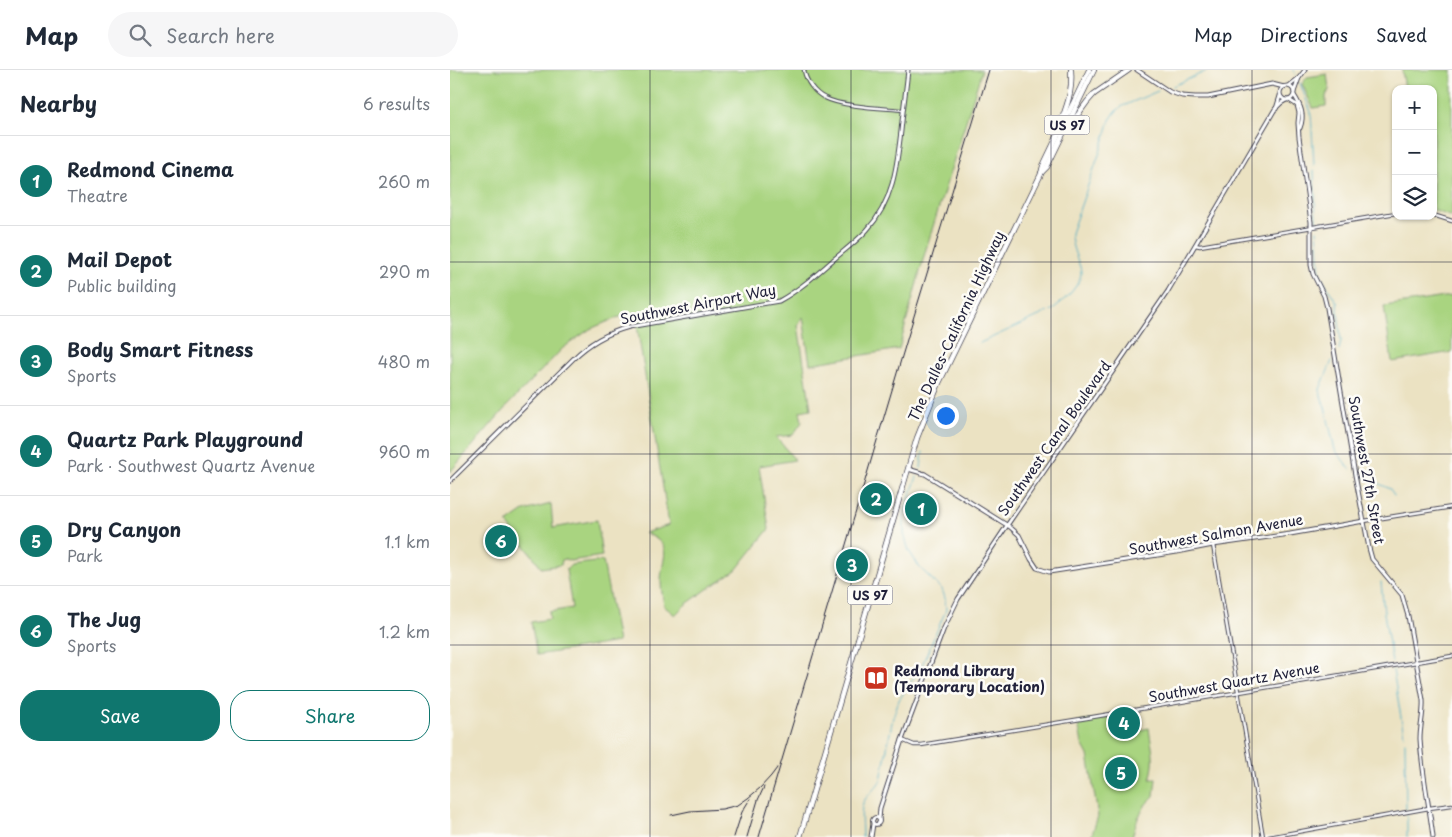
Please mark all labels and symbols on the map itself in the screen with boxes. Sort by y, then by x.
road number: US 97 [1044,116,1090,134]
street label: The Dalles-California Highway [903,227,1009,425]
street label: Southwest Airport Way [618,279,778,329]
street label: Southwest Canal Boulevard [992,356,1116,520]
street label: Southwest 27th Street [1344,394,1390,546]
your location [933,403,959,429]
pin: 2 [860,480,892,518]
pin: 1 [905,490,937,528]
street label: Southwest Salmon Avenue [1127,508,1305,560]
pin: 6 [485,522,517,560]
pin: 3 [836,546,868,584]
road number: US 97 [848,586,892,604]
street label: Southwest Quartz Avenue [1147,657,1321,707]
place label: Redmond Library (Temporary Location) [894,660,1045,697]
library icon: Redmond Library (Temporary Location) [863,665,889,691]
pin: 4 [1108,704,1140,742]
pin: 5 [1105,754,1137,792]

